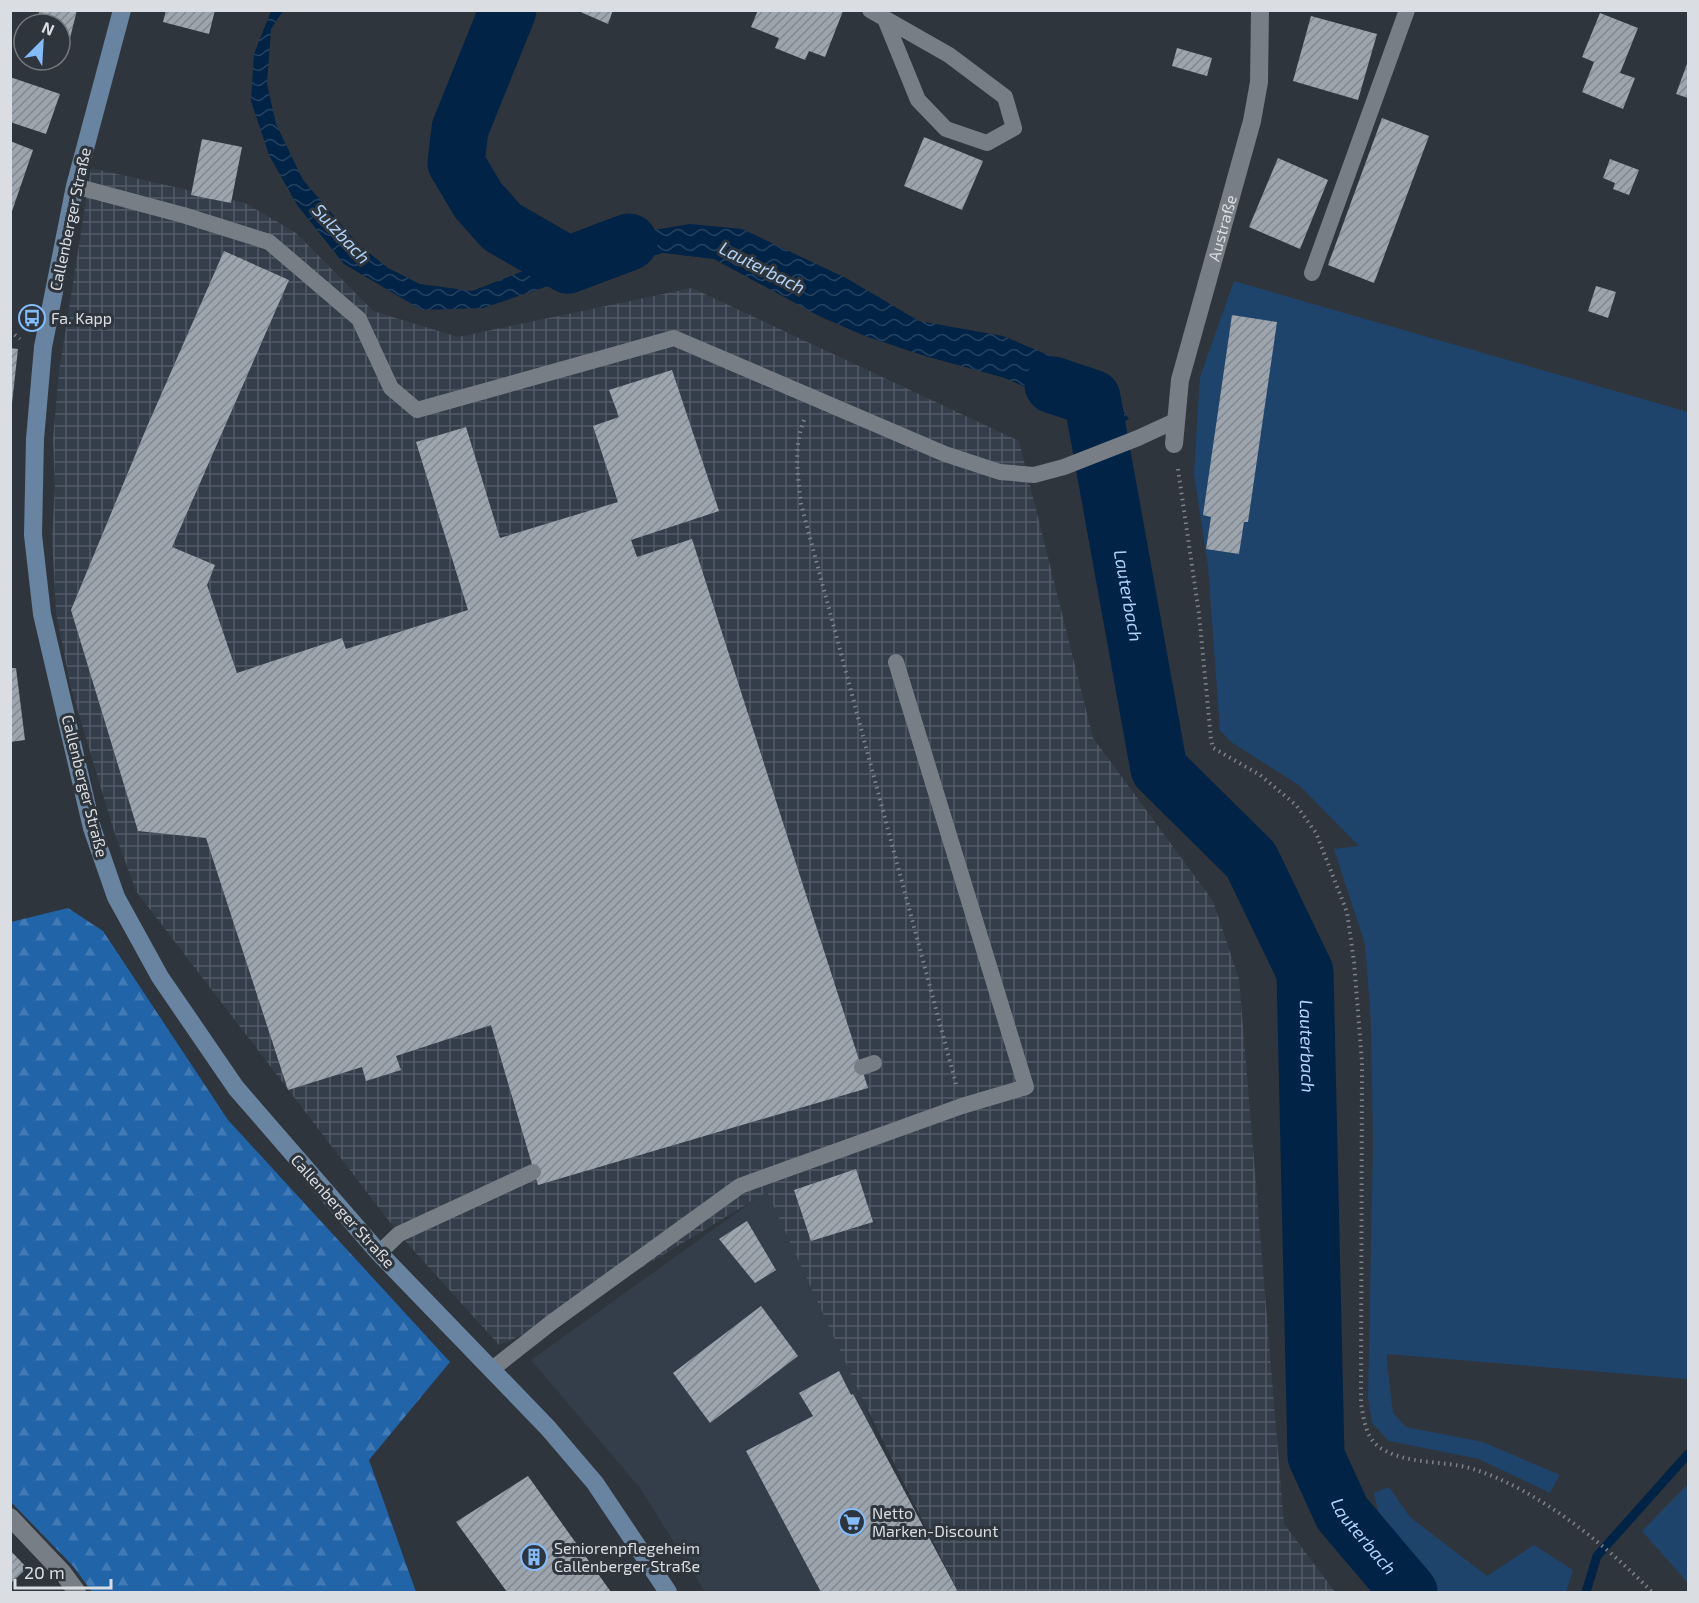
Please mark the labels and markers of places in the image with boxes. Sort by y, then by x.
bus stop icon: Fa. Kapp [17,303,47,333]
place label: Fa. Kapp [51,308,112,327]
place label: Netto Marken-Discount [872,1503,998,1540]
supermarket icon: Netto Marken-Discount [837,1507,867,1537]
place label: Seniorenpflegeheim Callenberger Straße [554,1538,700,1575]
building icon: Seniorenpflegeheim Callenberger Straße [519,1542,549,1572]

